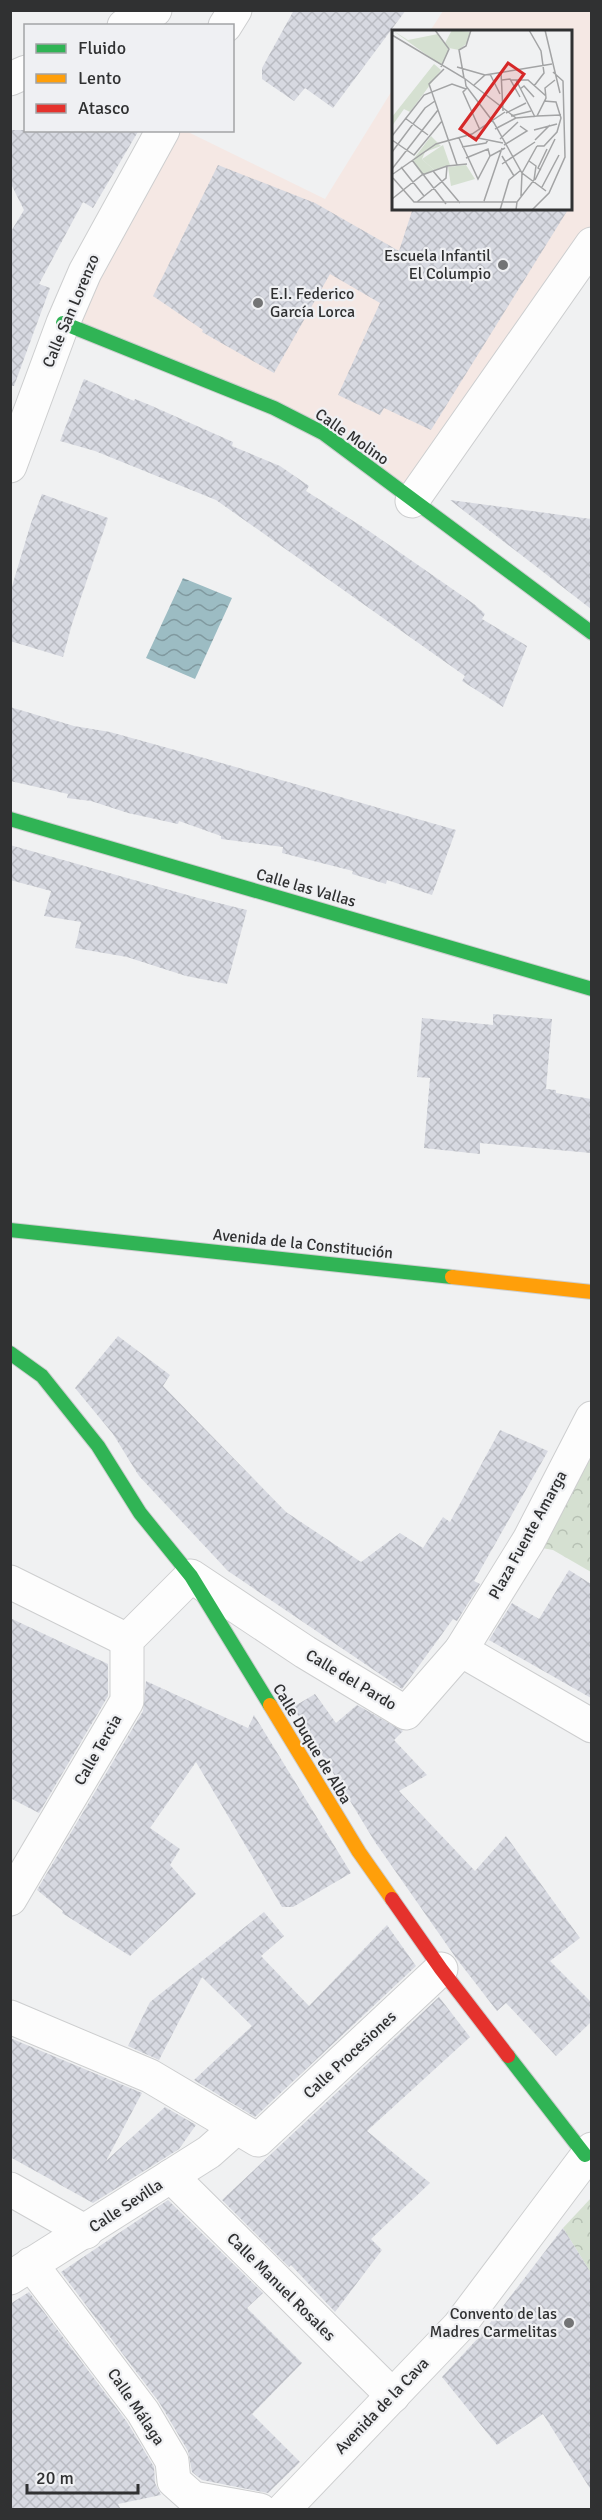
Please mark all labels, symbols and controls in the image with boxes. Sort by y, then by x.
legend [24,24,234,132]
inset map [392,30,572,210]
text: Fluido [78,37,126,59]
text: Lento [78,67,121,89]
text: Atasco [78,97,130,119]
place label: Escuela Infantil El Columpio [384,246,491,284]
street label: Calle San Lorenzo [38,251,104,371]
marker: Escuela Infantil El Columpio [496,258,510,272]
place label: E.I. Federico García Lorca [270,284,355,322]
marker: E.I. Federico García Lorca [251,296,265,310]
street label: Calle Molino [311,404,393,470]
street label: Calle las Vallas [254,864,358,912]
street label: Avenida de la Constitución [212,1225,394,1263]
street label: Plaza Fuente Amarga [484,1467,572,1603]
street label: Calle del Pardo [302,1645,400,1715]
street label: Calle Duque de Alba [268,1680,356,1808]
street label: Calle Tercia [70,1711,126,1789]
street label: Calle Procesiones [299,2007,401,2103]
street label: Calle Sevilla [85,2175,167,2237]
street label: Calle Manuel Rosales [223,2229,339,2345]
place label: Convento de las Madres Carmelitas [430,2304,557,2342]
marker: Convento de las Madres Carmelitas [562,2316,576,2330]
street label: Avenida de la Cava [331,2353,433,2459]
street label: Calle Málaga [103,2365,169,2449]
scale bar [27,2457,138,2495]
text: 20 m [36,2467,74,2489]

